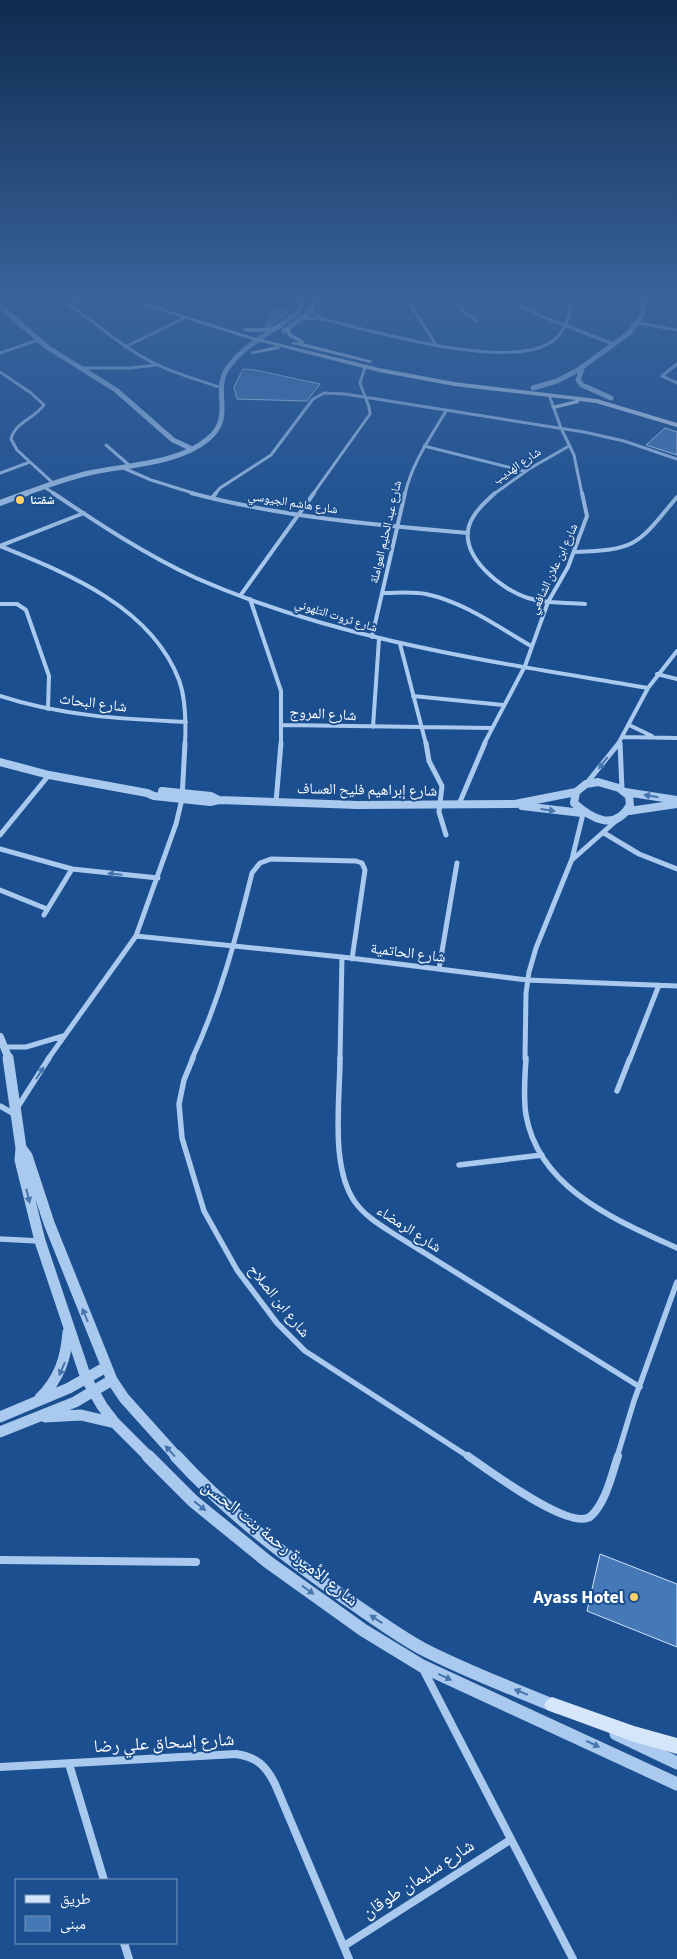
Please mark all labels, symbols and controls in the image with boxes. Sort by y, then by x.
street label: شارع الهديب [490,444,545,488]
street label: شارع عبد الحليم العواملة [366,479,406,585]
street label: شارع هاشم الجيوسي [247,488,339,520]
place label: شقتنا [30,492,55,509]
marker: شقتنا [14,494,26,506]
street label: شارع ابن علان الشافعي [526,521,583,618]
street label: شارع ثروت التلهوني [292,595,380,638]
street label: شارع البحاث [58,688,128,718]
street label: شارع المروج [289,702,357,726]
one-way arrow [598,756,609,769]
street label: شارع إبراهيم فليح العساف [297,778,438,802]
one-way arrow [643,792,659,800]
one-way arrow [540,806,556,814]
one-way arrow [106,870,122,878]
street label: شارع الحاتمية [369,938,447,968]
one-way arrow [35,1066,45,1079]
one-way arrow [24,1188,32,1204]
street label: شارع الرمضاء [373,1200,446,1258]
street label: شارع ابن الصلاح [243,1260,315,1342]
one-way arrow [81,1307,89,1322]
one-way arrow [57,1362,65,1377]
one-way arrow [164,1446,176,1458]
street label: شارع الأميرة رحمة بنت الحسن [196,1474,364,1612]
one-way arrow [193,1501,206,1512]
one-way arrow [301,1585,315,1595]
place label: Ayass Hotel [532,1585,624,1610]
marker: Ayass Hotel [628,1591,640,1603]
one-way arrow [370,1615,383,1624]
one-way arrow [438,1673,452,1681]
one-way arrow [513,1688,528,1696]
street label: شارع إسحاق علي رضا [93,1727,235,1761]
one-way arrow [586,1741,600,1749]
street label: شارع سليمان طوقان [357,1833,479,1925]
legend [15,1879,178,1944]
text: طريق [60,1889,91,1910]
text: مبنى [60,1914,86,1935]

